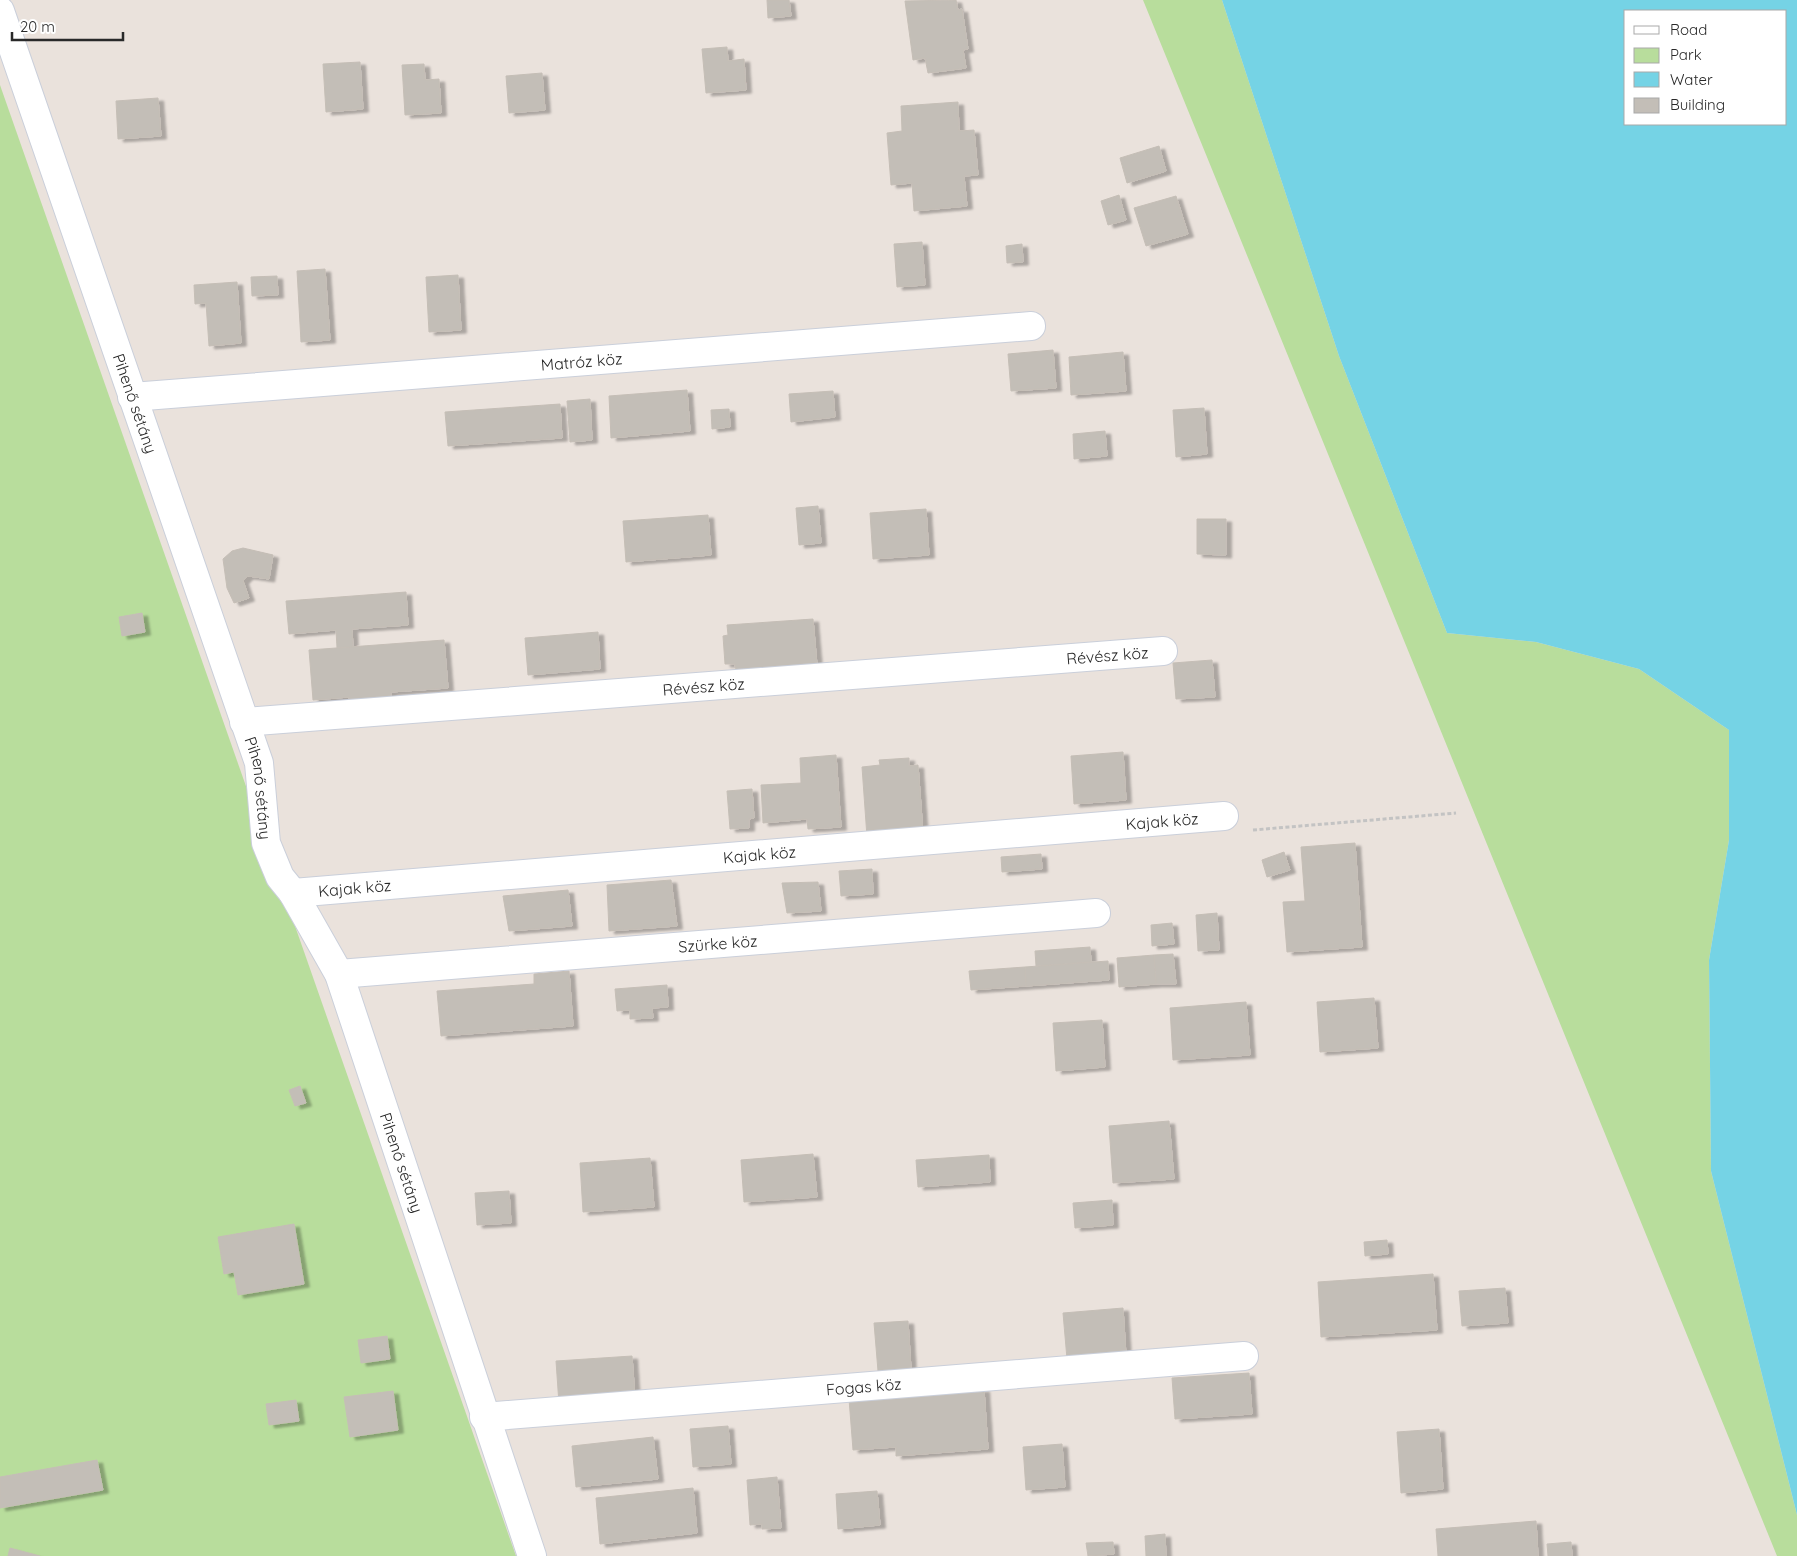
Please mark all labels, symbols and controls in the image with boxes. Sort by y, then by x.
scale bar [12,10,124,42]
legend [1624,10,1787,125]
text: 20 m [20,17,55,36]
text: Road [1670,20,1707,39]
text: Park [1670,45,1702,64]
text: Water [1670,70,1713,89]
text: Building [1670,95,1725,114]
street label: Matróz köz [540,348,623,375]
street label: Pihenő sétány [109,351,162,456]
street label: Révész köz [1066,642,1149,668]
street label: Révész köz [662,673,745,700]
street label: Pihenő sétány [241,734,276,840]
street label: Kajak köz [1125,808,1199,834]
street label: Kajak köz [722,841,797,867]
street label: Kajak köz [317,875,392,901]
street label: Szürke köz [677,930,758,957]
street label: Pihenő sétány [376,1110,427,1215]
street label: Fogas köz [825,1374,902,1400]

